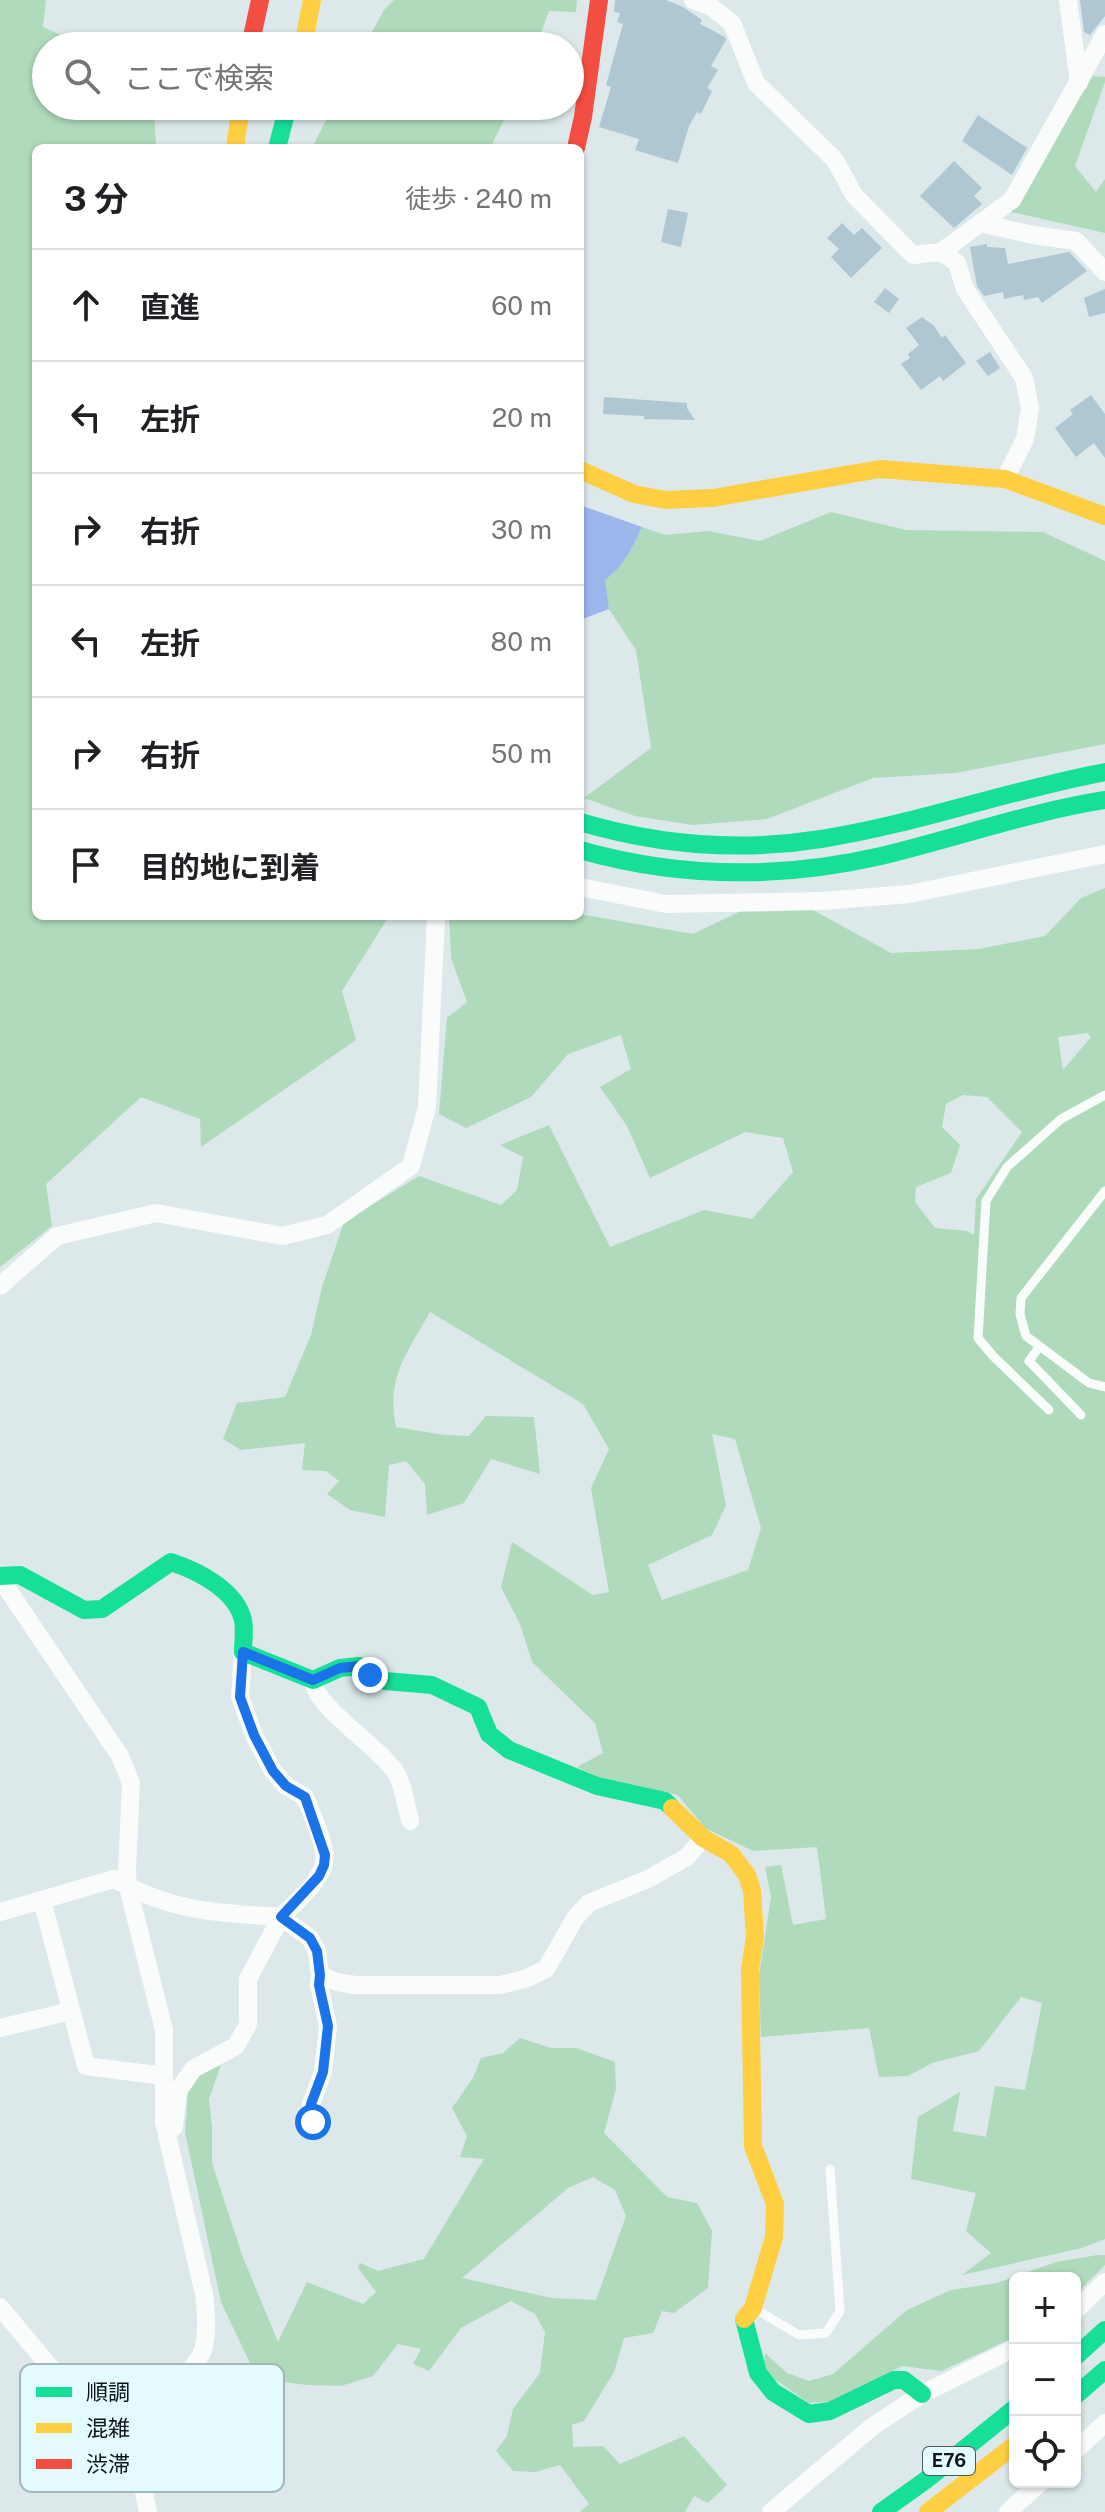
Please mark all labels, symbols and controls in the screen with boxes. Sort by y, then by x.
search box [32,32,584,120]
icon: search [60,54,104,98]
text: ここで検索 [124,60,274,96]
text: 3 分 [64,179,128,219]
text: 徒歩 · 240 m [405,183,552,214]
icon: ahead [64,283,108,327]
text: 直進 [140,289,200,325]
text: 60 m [491,290,552,321]
icon: left [64,395,108,439]
text: 左折 [140,401,200,437]
text: 20 m [492,402,552,433]
icon: right [64,507,108,551]
text: 右折 [140,513,200,549]
text: 30 m [491,514,552,545]
icon: left [64,619,108,663]
text: 左折 [140,625,200,661]
text: 80 m [491,626,552,657]
icon: right [64,731,108,775]
text: 右折 [140,737,200,773]
text: 50 m [491,738,552,769]
icon: arrive [64,843,108,887]
text: 目的地に到着 [140,849,320,885]
route end [352,1657,388,1693]
route start [295,2104,331,2140]
map controls [1009,2272,1081,2488]
button: + [1009,2272,1081,2344]
button: − [1009,2344,1081,2416]
legend [20,2364,284,2492]
text: 順調 [86,2379,130,2405]
text: 混雑 [86,2415,130,2441]
button: locate [1009,2416,1081,2488]
road number: E76 [923,2447,975,2475]
text: 渋滞 [86,2451,130,2477]

